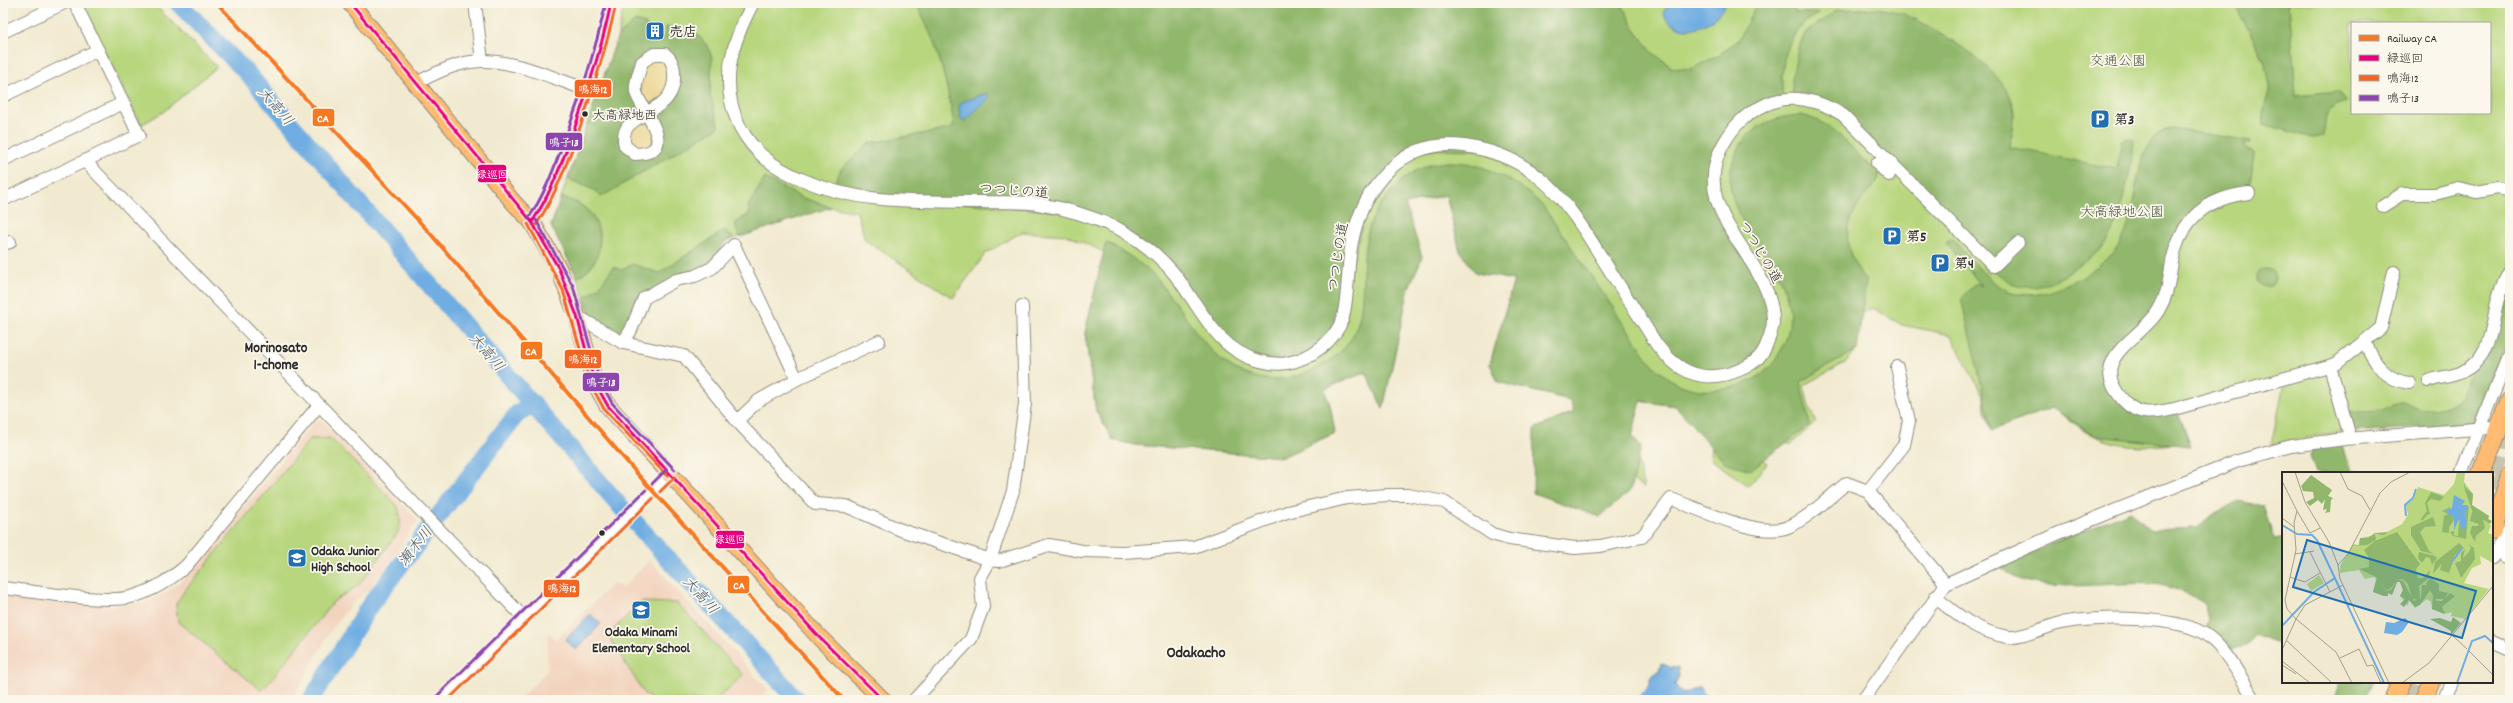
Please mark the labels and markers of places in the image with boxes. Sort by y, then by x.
building icon: 売店 [644,20,666,42]
place label: 売店 [669,23,697,43]
place label: 大高緑地西 [592,107,657,126]
parking icon: 第3 [2089,108,2111,130]
marker: 大高緑地西 [580,109,590,119]
place label: 第3 [2114,111,2134,131]
parking icon: 第5 [1881,225,1903,247]
place label: 第5 [1906,228,1927,248]
parking icon: 第4 [1929,252,1951,274]
place label: 第4 [1954,255,1974,275]
unlabelled marker [597,528,607,538]
place label: Odaka Junior High School [311,542,380,578]
school or university icon: Odaka Junior High School [286,547,308,569]
school or university icon: Odaka Minami Elementary School [630,599,652,621]
place label: Odaka Minami Elementary School [592,623,691,659]

